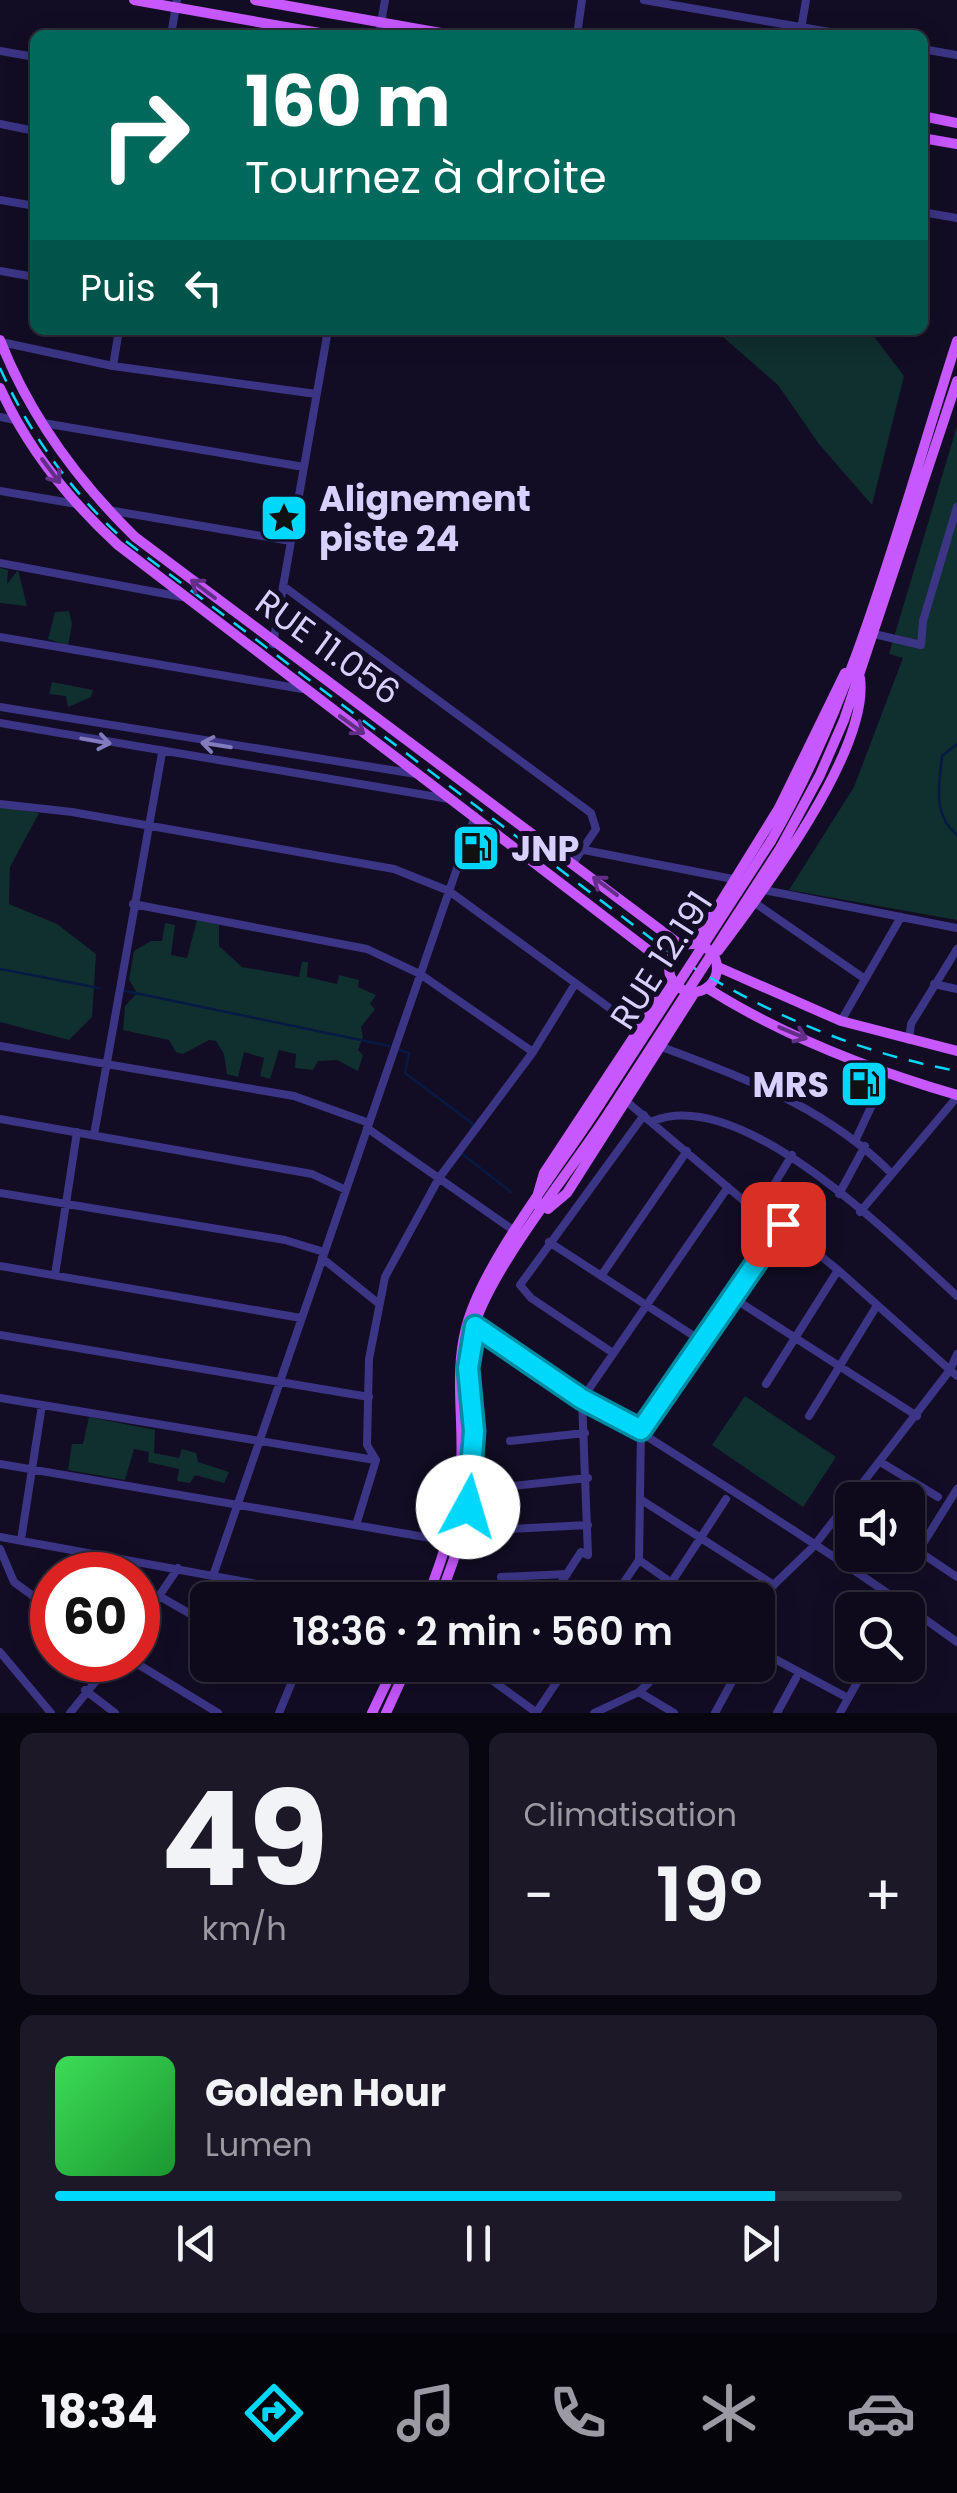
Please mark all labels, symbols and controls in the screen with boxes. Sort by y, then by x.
text: 160 m [245,52,451,151]
icon: right [80,70,210,200]
text: Tournez à droite [245,146,607,209]
icon: left [176,260,231,315]
text: Puis [80,261,156,314]
one-way arrow [41,457,62,484]
place label: Alignement piste 24 [319,474,531,563]
place icon: Alignement piste 24 [258,492,310,544]
street label: RUE 11.056 [246,578,410,716]
one-way arrow [190,579,217,600]
one-way arrow [338,714,365,735]
one-way arrow [79,732,112,751]
one-way arrow [201,735,233,753]
fuel station icon: JNP [450,822,502,874]
place label: JNP [511,824,579,873]
one-way arrow [592,876,619,897]
street label: RUE 12.191 [598,882,724,1038]
one-way arrow [778,1025,808,1043]
fuel station icon: MRS [838,1058,890,1110]
place label: MRS [753,1060,829,1109]
pin [741,1182,826,1267]
icon: arrive [756,1197,811,1252]
position arrow [416,1455,520,1559]
map controls [835,1482,925,1682]
button: sound [835,1482,925,1572]
speed limit sign: 60 [30,1552,160,1682]
button: search [835,1592,925,1682]
text: 18:36 · 2 min · 560 m [292,1605,673,1658]
text: 49 [160,1748,328,1931]
text: Climatisation [524,1792,737,1837]
text: 19° [655,1842,763,1947]
text: − [524,1857,554,1934]
text: + [864,1857,902,1934]
text: km/h [202,1906,287,1951]
text: Golden Hour [205,2066,446,2119]
text: Lumen [205,2122,313,2167]
icon: previous [169,2216,224,2271]
icon: pause [451,2216,506,2271]
icon: next [733,2216,788,2271]
icon: directions [239,2378,309,2448]
icon: music [391,2378,461,2448]
icon: phone [543,2378,613,2448]
icon: climate [694,2378,764,2448]
icon: car [846,2378,916,2448]
text: 18:34 [41,2381,157,2444]

